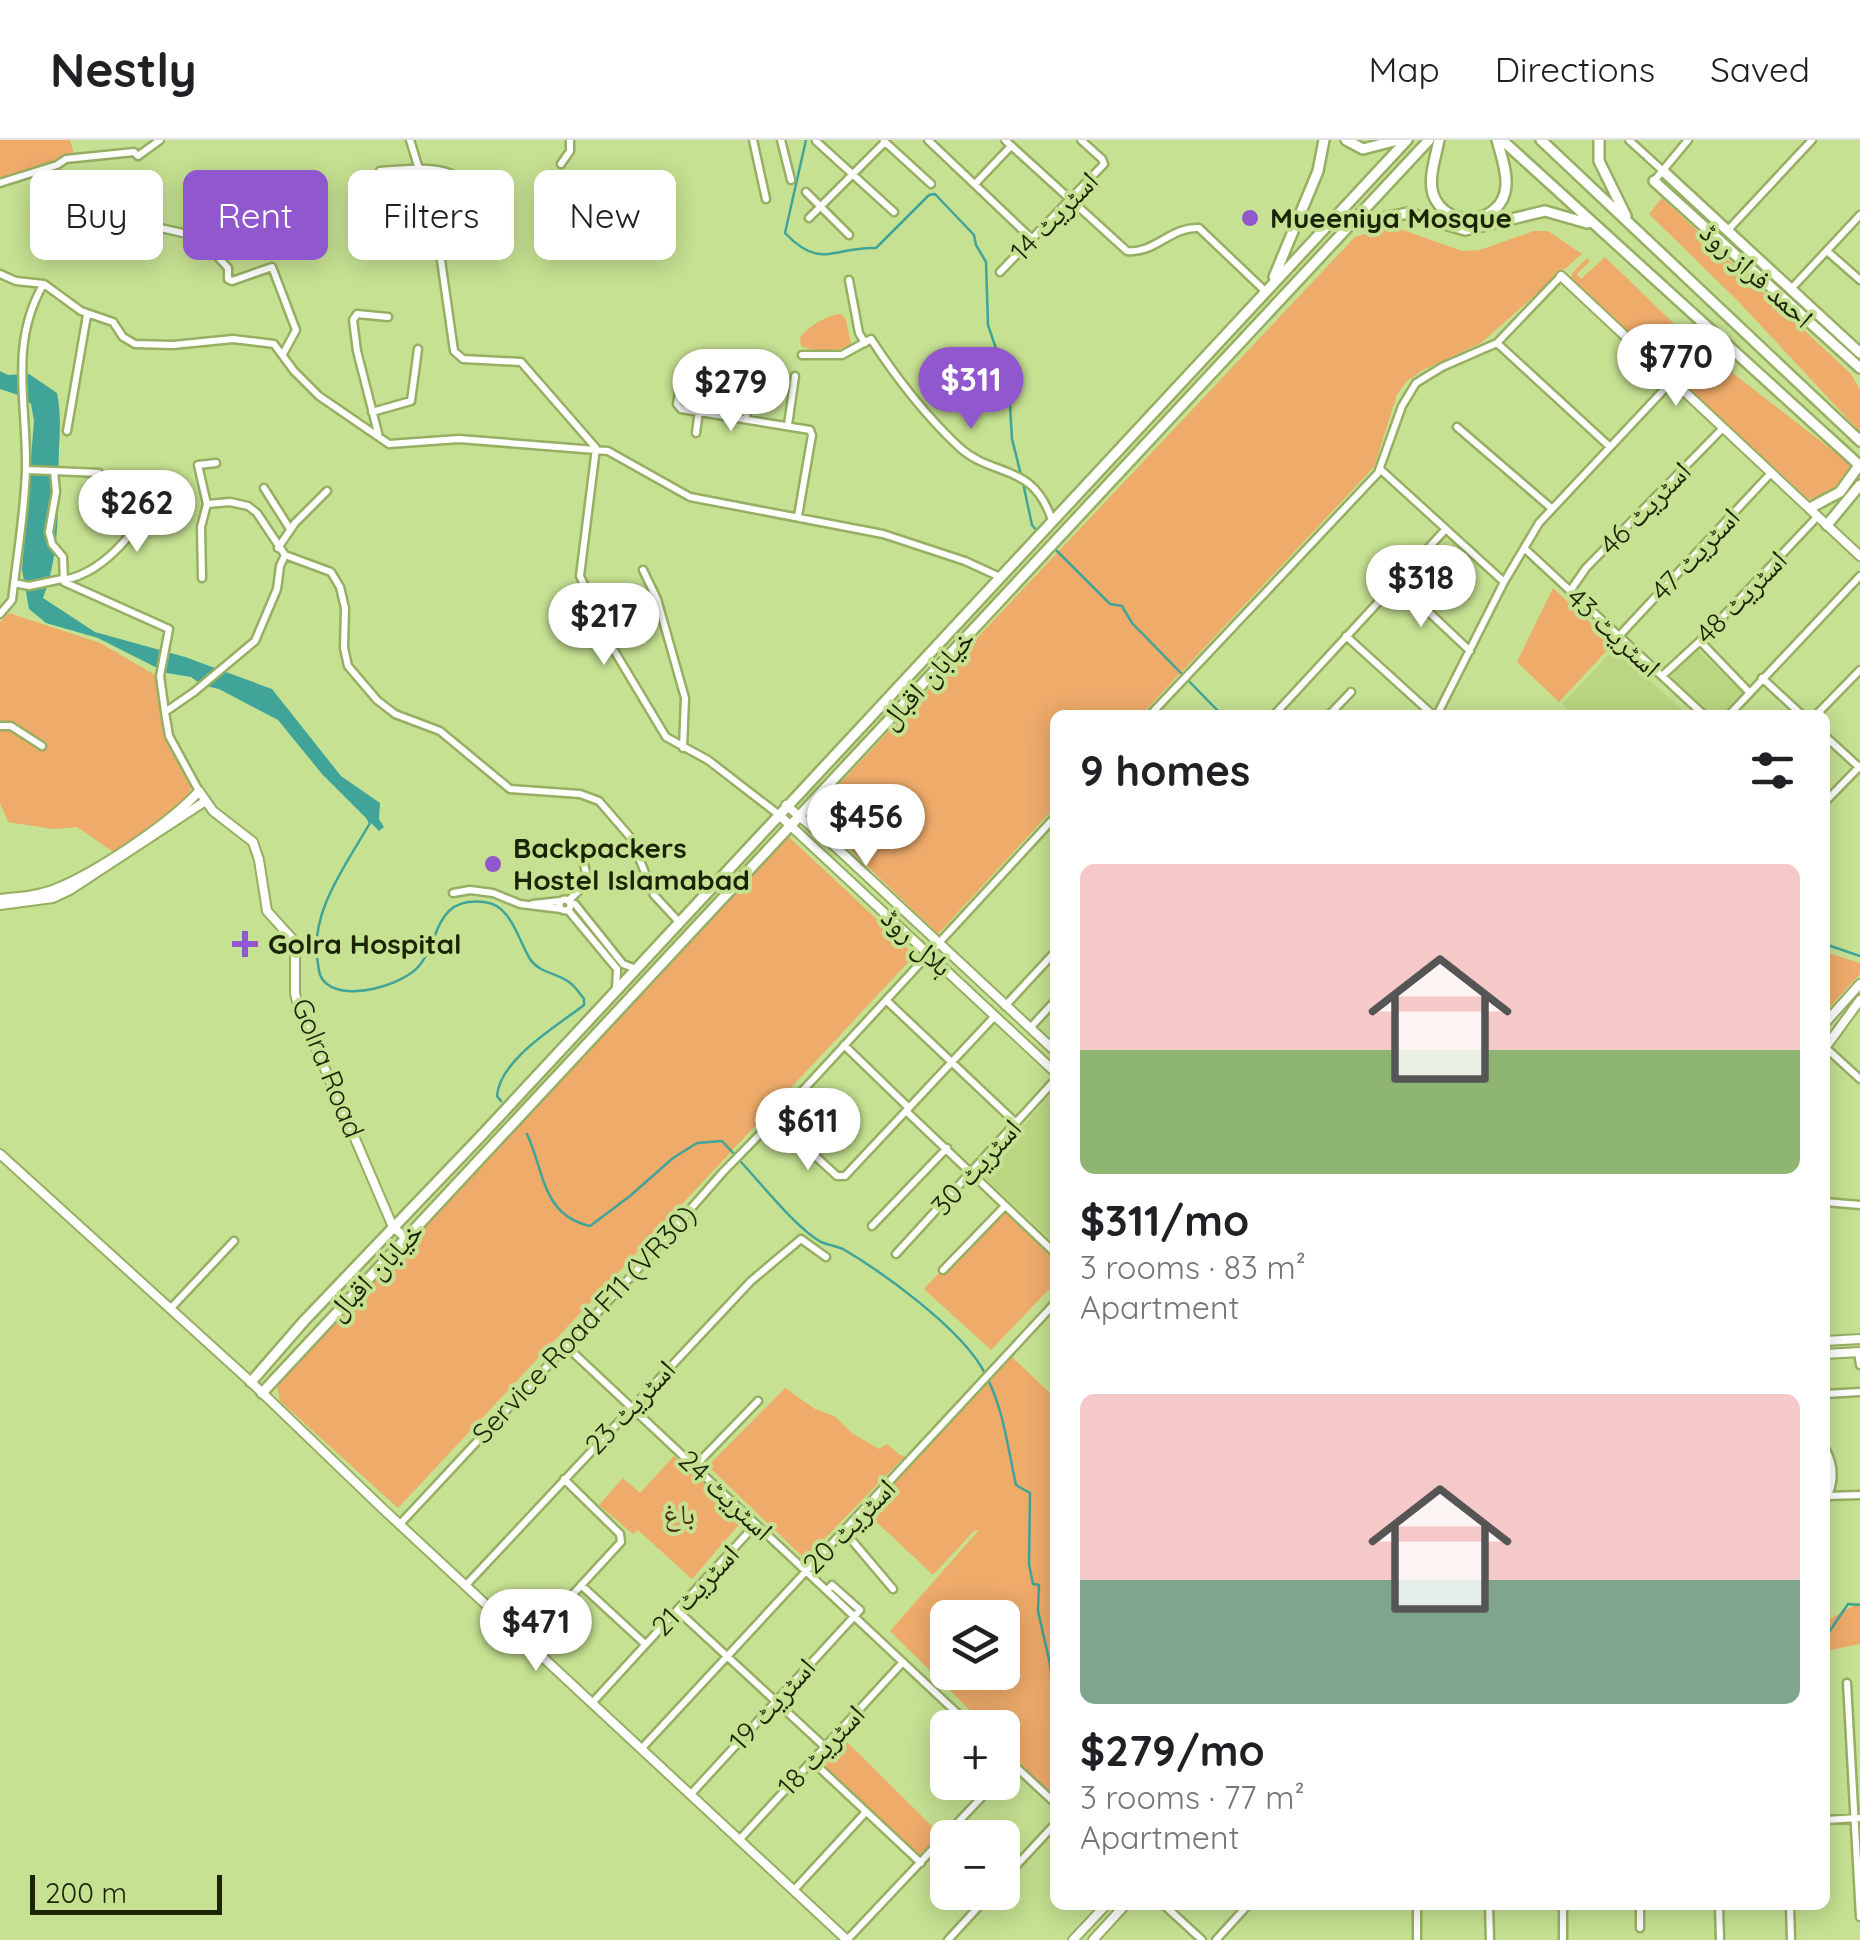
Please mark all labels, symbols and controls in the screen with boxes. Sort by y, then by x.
text: Nestly [50,39,197,99]
text: Map [1368,47,1440,91]
text: Directions [1495,47,1655,91]
text: Saved [1710,47,1810,91]
street label: اسٹریٹ 14 [1002,163,1105,268]
chip: Buy [30,170,163,260]
chip: Rent [183,170,328,260]
chip: Filters [348,170,514,260]
chip: New [534,170,676,260]
place label: Mueeniya Mosque [1270,200,1512,235]
marker: Mueeniya Mosque [1239,207,1261,229]
street label: احمد فراز روڈ [1693,215,1821,335]
pin: $770 [1617,324,1735,409]
text: $770 [1639,336,1713,376]
pin: $311 [912,347,1030,432]
pin: $279 [672,349,790,434]
text: $311 [940,359,1002,399]
text: $279 [694,361,768,401]
street label: اسٹریٹ 46 [1592,454,1698,562]
pin: $262 [78,470,196,555]
text: $262 [100,482,174,522]
street label: اسٹریٹ 47 [1643,500,1747,608]
street label: اسٹریٹ 48 [1688,543,1794,651]
pin: $318 [1362,545,1480,630]
text: $318 [1388,557,1454,597]
street label: اسٹریٹ 43 [1560,579,1669,684]
pin: $217 [545,583,663,668]
text: $217 [570,595,638,635]
street label: خیابان اقبال [871,621,982,736]
icon: filters [1745,743,1800,798]
text: 9 homes [1080,744,1250,797]
pin: $456 [807,784,925,869]
text: $456 [829,796,903,836]
place label: Backpackers Hostel Islamabad [513,830,750,897]
marker: Backpackers Hostel Islamabad [482,853,504,875]
street label: ہلال روڈ [874,900,960,983]
place label: Golra Hospital [268,926,462,961]
icon: home [1350,929,1530,1109]
marker: Golra Hospital [232,931,258,957]
street label: Golra Road [285,993,372,1143]
pin: $611 [749,1088,867,1173]
text: $611 [777,1100,839,1140]
street label: اسٹریٹ 30 [923,1111,1028,1222]
text: $311/mo [1080,1194,1249,1247]
street label: Service Road F11 (VR30) [464,1197,703,1450]
street label: خیابان اقبال [319,1214,430,1327]
text: 3 rooms · 83 m² [1080,1247,1306,1287]
text: Apartment [1080,1287,1239,1327]
street label: اسٹریٹ 23 [577,1352,682,1461]
street label: اسٹریٹ 24 [672,1442,781,1547]
icon: home [1350,1459,1530,1639]
street label: اسٹریٹ 20 [795,1471,902,1581]
park label: باغ [663,1496,695,1532]
street label: اسٹریٹ 21 [643,1537,746,1643]
pin: $471 [477,1589,595,1674]
map controls [930,1600,1020,1910]
button: layers [930,1600,1020,1690]
text: $471 [502,1601,570,1641]
street label: اسٹریٹ 19 [721,1650,822,1757]
street label: اسٹریٹ 18 [770,1697,872,1803]
button: + [930,1710,1020,1800]
text: $279/mo [1080,1724,1265,1777]
text: 3 rooms · 77 m² [1080,1777,1305,1817]
text: Apartment [1080,1817,1239,1857]
button: − [930,1820,1020,1910]
scale bar [30,1870,222,1914]
text: 200 m [45,1875,127,1910]

